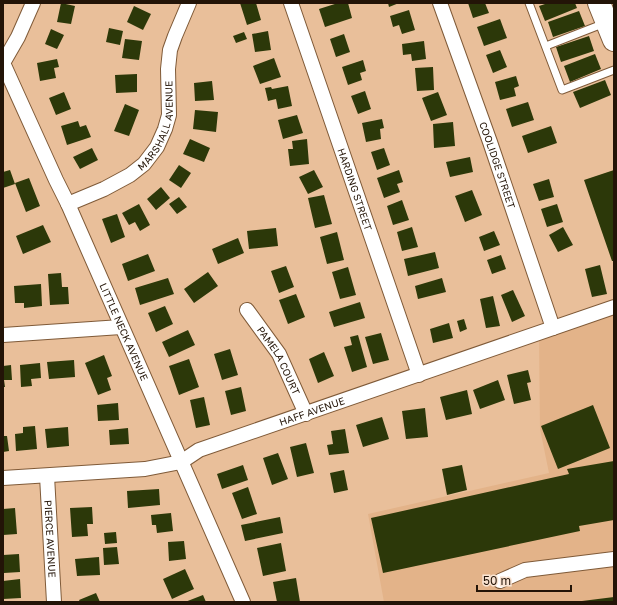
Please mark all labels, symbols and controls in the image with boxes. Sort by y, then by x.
street label: MARSHALL AVENUE [135,81,175,173]
street label: COOLIDGE STREET [477,120,518,210]
street label: HARDING STREET [335,147,375,232]
street label: LITTLE NECK AVENUE [97,281,151,382]
street label: PAMELA COURT [255,324,303,397]
street label: HAFF AVENUE [278,394,346,428]
street label: PIERCE AVENUE [42,500,59,578]
scale bar [477,567,571,593]
text: 50 m [483,573,511,588]

